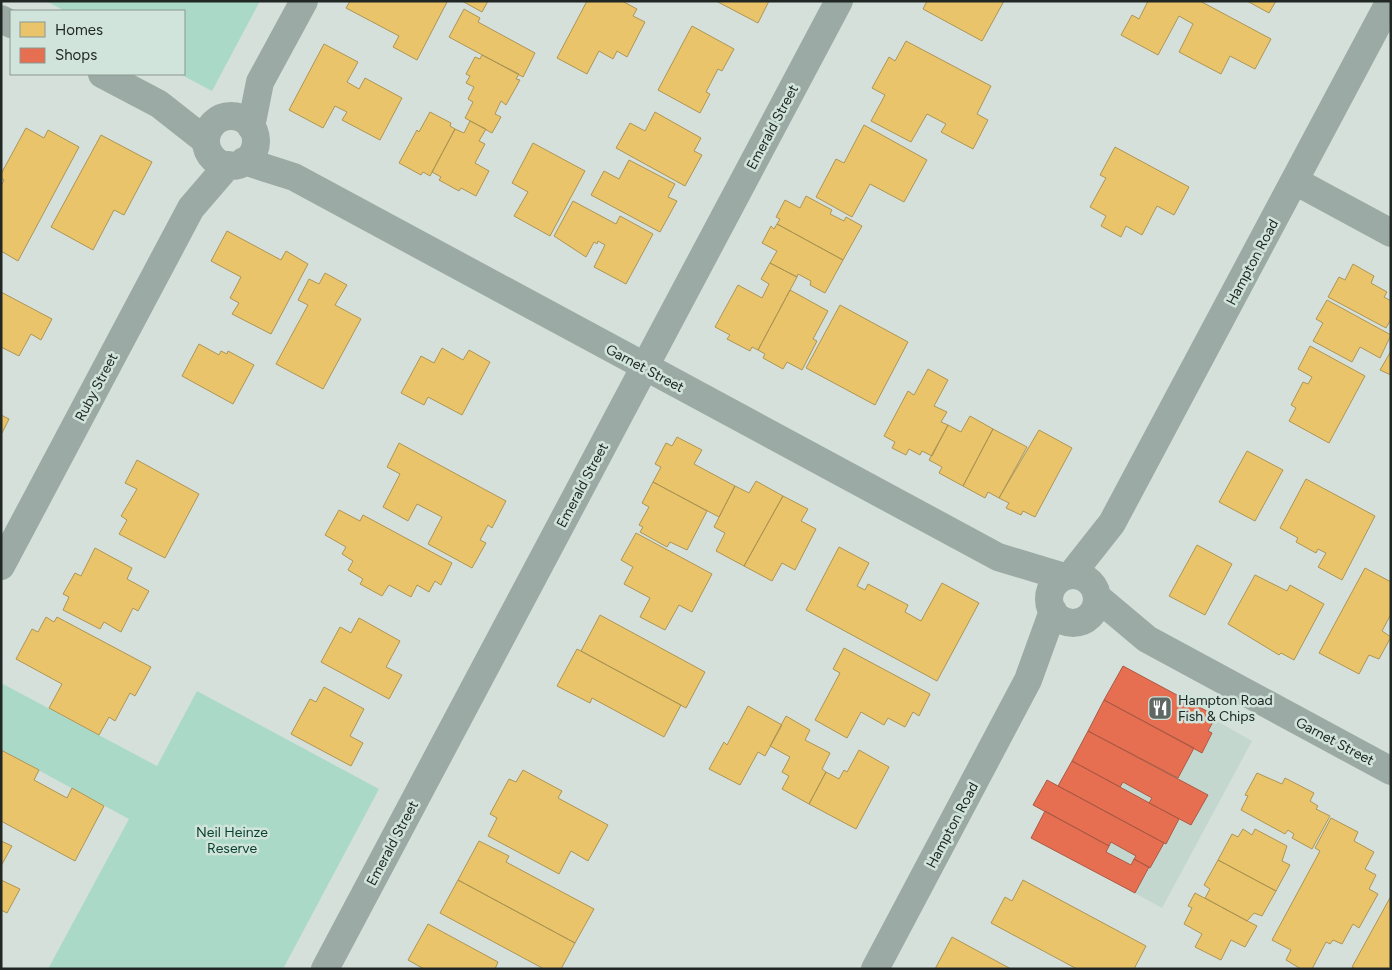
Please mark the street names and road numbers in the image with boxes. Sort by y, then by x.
street label: Emerald Street [743,82,802,173]
street label: Hampton Road [1223,216,1282,308]
street label: Garnet Street [603,341,687,396]
street label: Ruby Street [71,350,121,424]
street label: Emerald Street [553,440,612,531]
street label: Garnet Street [1293,714,1377,769]
street label: Hampton Road [923,779,982,871]
street label: Emerald Street [363,798,422,889]

